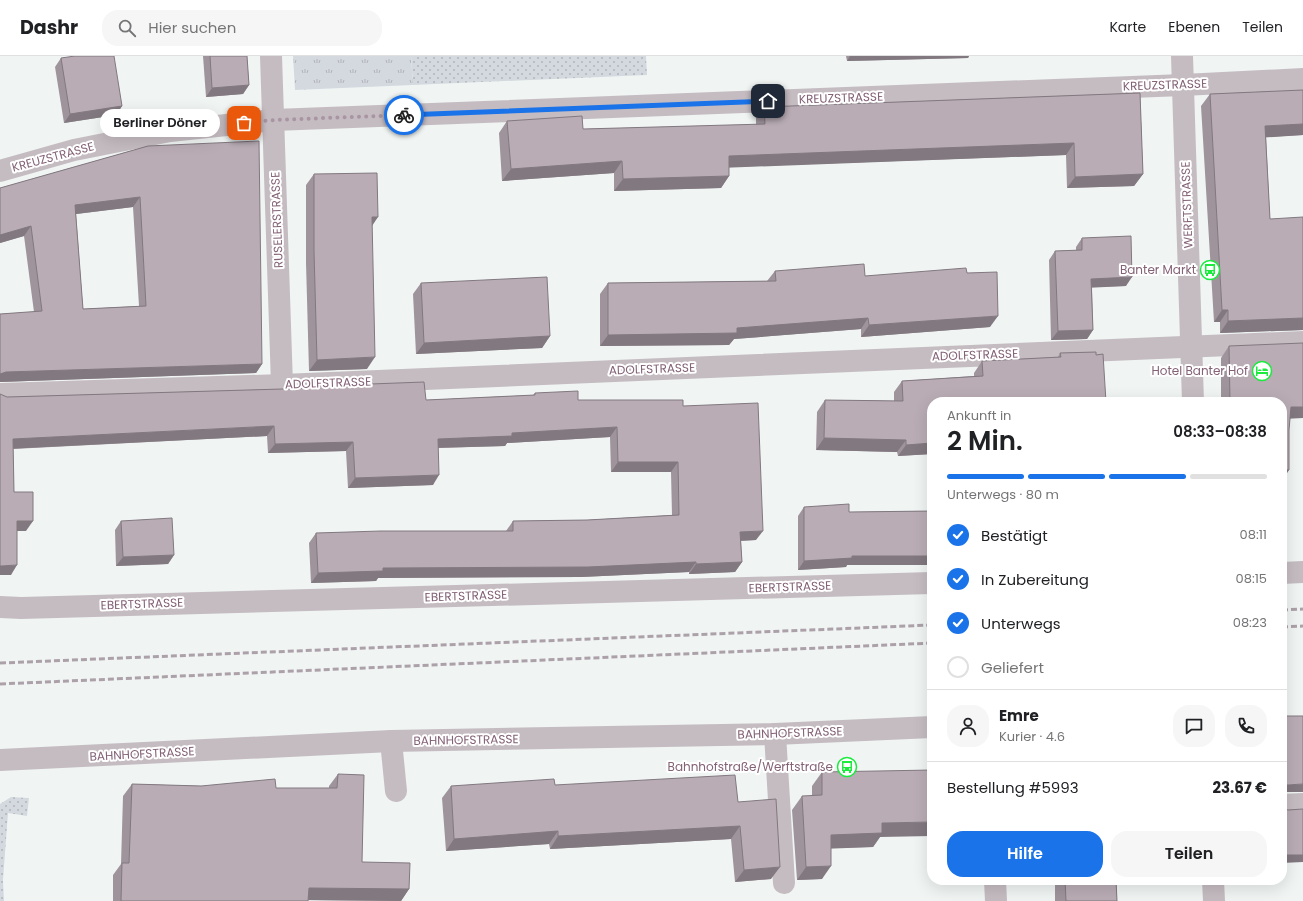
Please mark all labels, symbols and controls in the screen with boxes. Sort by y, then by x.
search box [102,10,382,46]
text: Dashr [20,14,78,41]
icon: search [116,17,138,39]
text: Hier suchen [148,17,236,38]
text: Karte [1109,17,1146,37]
text: Ebenen [1168,17,1220,37]
text: Teilen [1242,17,1283,37]
street label: KREUZSTRASSE [1123,75,1207,94]
pin [751,84,785,118]
street label: KREUZSTRASSE [799,88,883,107]
icon: home [757,90,779,112]
courier [384,95,424,135]
icon: bike [393,104,415,126]
pin [227,106,261,140]
callout: Berliner Döner [100,109,220,137]
icon: bag [233,112,255,134]
text: Berliner Döner [113,113,207,132]
street label: KREUZSTRASSE [10,137,96,176]
street label: WERFTSTRASSE [1176,161,1197,249]
street label: RUSELERSTRASSE [266,172,287,268]
bus stop icon: Banter Markt [1199,259,1221,281]
place label: Banter Markt [1120,261,1196,278]
street label: ADOLFSTRASSE [932,344,1018,365]
street label: ADOLFSTRASSE [609,358,695,379]
hotel icon: Hotel Banter Hof [1251,360,1273,382]
place label: Hotel Banter Hof [1151,362,1248,379]
street label: ADOLFSTRASSE [285,372,371,393]
text: Ankunft in [947,406,1011,425]
text: 08:33–08:38 [1173,421,1267,442]
text: 2 Min. [947,423,1023,459]
text: Unterwegs · 80 m [947,485,1059,504]
icon: check [947,524,969,546]
text: Bestätigt [981,525,1048,546]
text: 08:11 [1240,525,1267,544]
icon: check [947,568,969,590]
text: In Zubereitung [981,569,1089,590]
text: 08:15 [1236,569,1267,588]
street label: EBERTSTRASSE [748,577,832,596]
street label: EBERTSTRASSE [424,586,508,605]
street label: EBERTSTRASSE [100,594,184,613]
icon: check [947,612,969,634]
text: Unterwegs [981,613,1061,634]
text: 08:23 [1233,613,1267,632]
text: Geliefert [981,657,1044,678]
button: person [947,705,989,747]
text: Emre [999,705,1039,726]
button: chat [1173,705,1215,747]
button: phone [1225,705,1267,747]
street label: BAHNHOFSTRASSE [737,722,843,743]
text: Kurier · 4.6 [999,727,1065,746]
street label: BAHNHOFSTRASSE [413,730,519,749]
street label: BAHNHOFSTRASSE [89,742,195,765]
bus stop icon: Bahnhofstraße/Werftstraße [836,756,858,778]
place label: Bahnhofstraße/Werftstraße [668,758,833,775]
text: Bestellung #5993 [947,777,1079,798]
text: 23.67 € [1212,777,1267,798]
button: Hilfe [947,831,1103,877]
button: Teilen [1111,831,1267,877]

